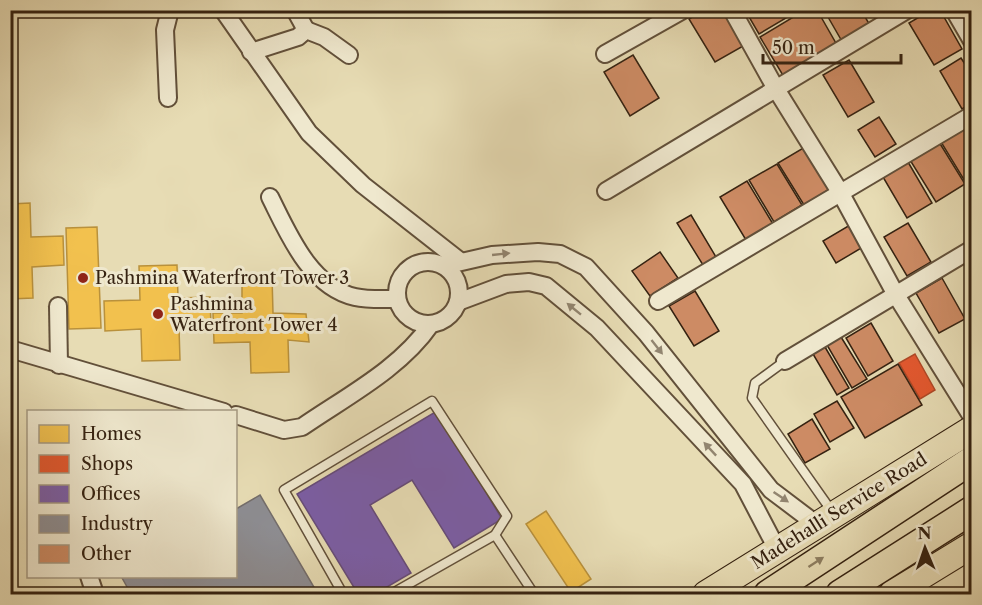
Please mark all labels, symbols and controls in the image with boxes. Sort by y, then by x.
scale bar [763,27,901,65]
text: 50 m [772,37,815,59]
one-way arrow [492,249,511,259]
place label: Pashmina Waterfront Tower 3 [95,267,349,289]
marker: Pashmina Waterfront Tower 3 [76,271,90,285]
place label: Pashmina Waterfront Tower 4 [169,293,338,336]
one-way arrow [566,303,582,316]
marker: Pashmina Waterfront Tower 4 [151,307,165,321]
one-way arrow [651,339,663,354]
legend [27,410,237,578]
text: Homes [81,423,142,445]
one-way arrow [703,443,717,457]
street label: Madehalli Service Road [747,448,931,574]
text: Shops [81,453,133,475]
text: Offices [81,483,141,505]
one-way arrow [772,491,788,503]
text: Industry [81,513,154,535]
north arrow [895,518,955,578]
text: N [917,523,932,543]
text: Other [81,543,132,565]
one-way arrow [808,557,825,568]

